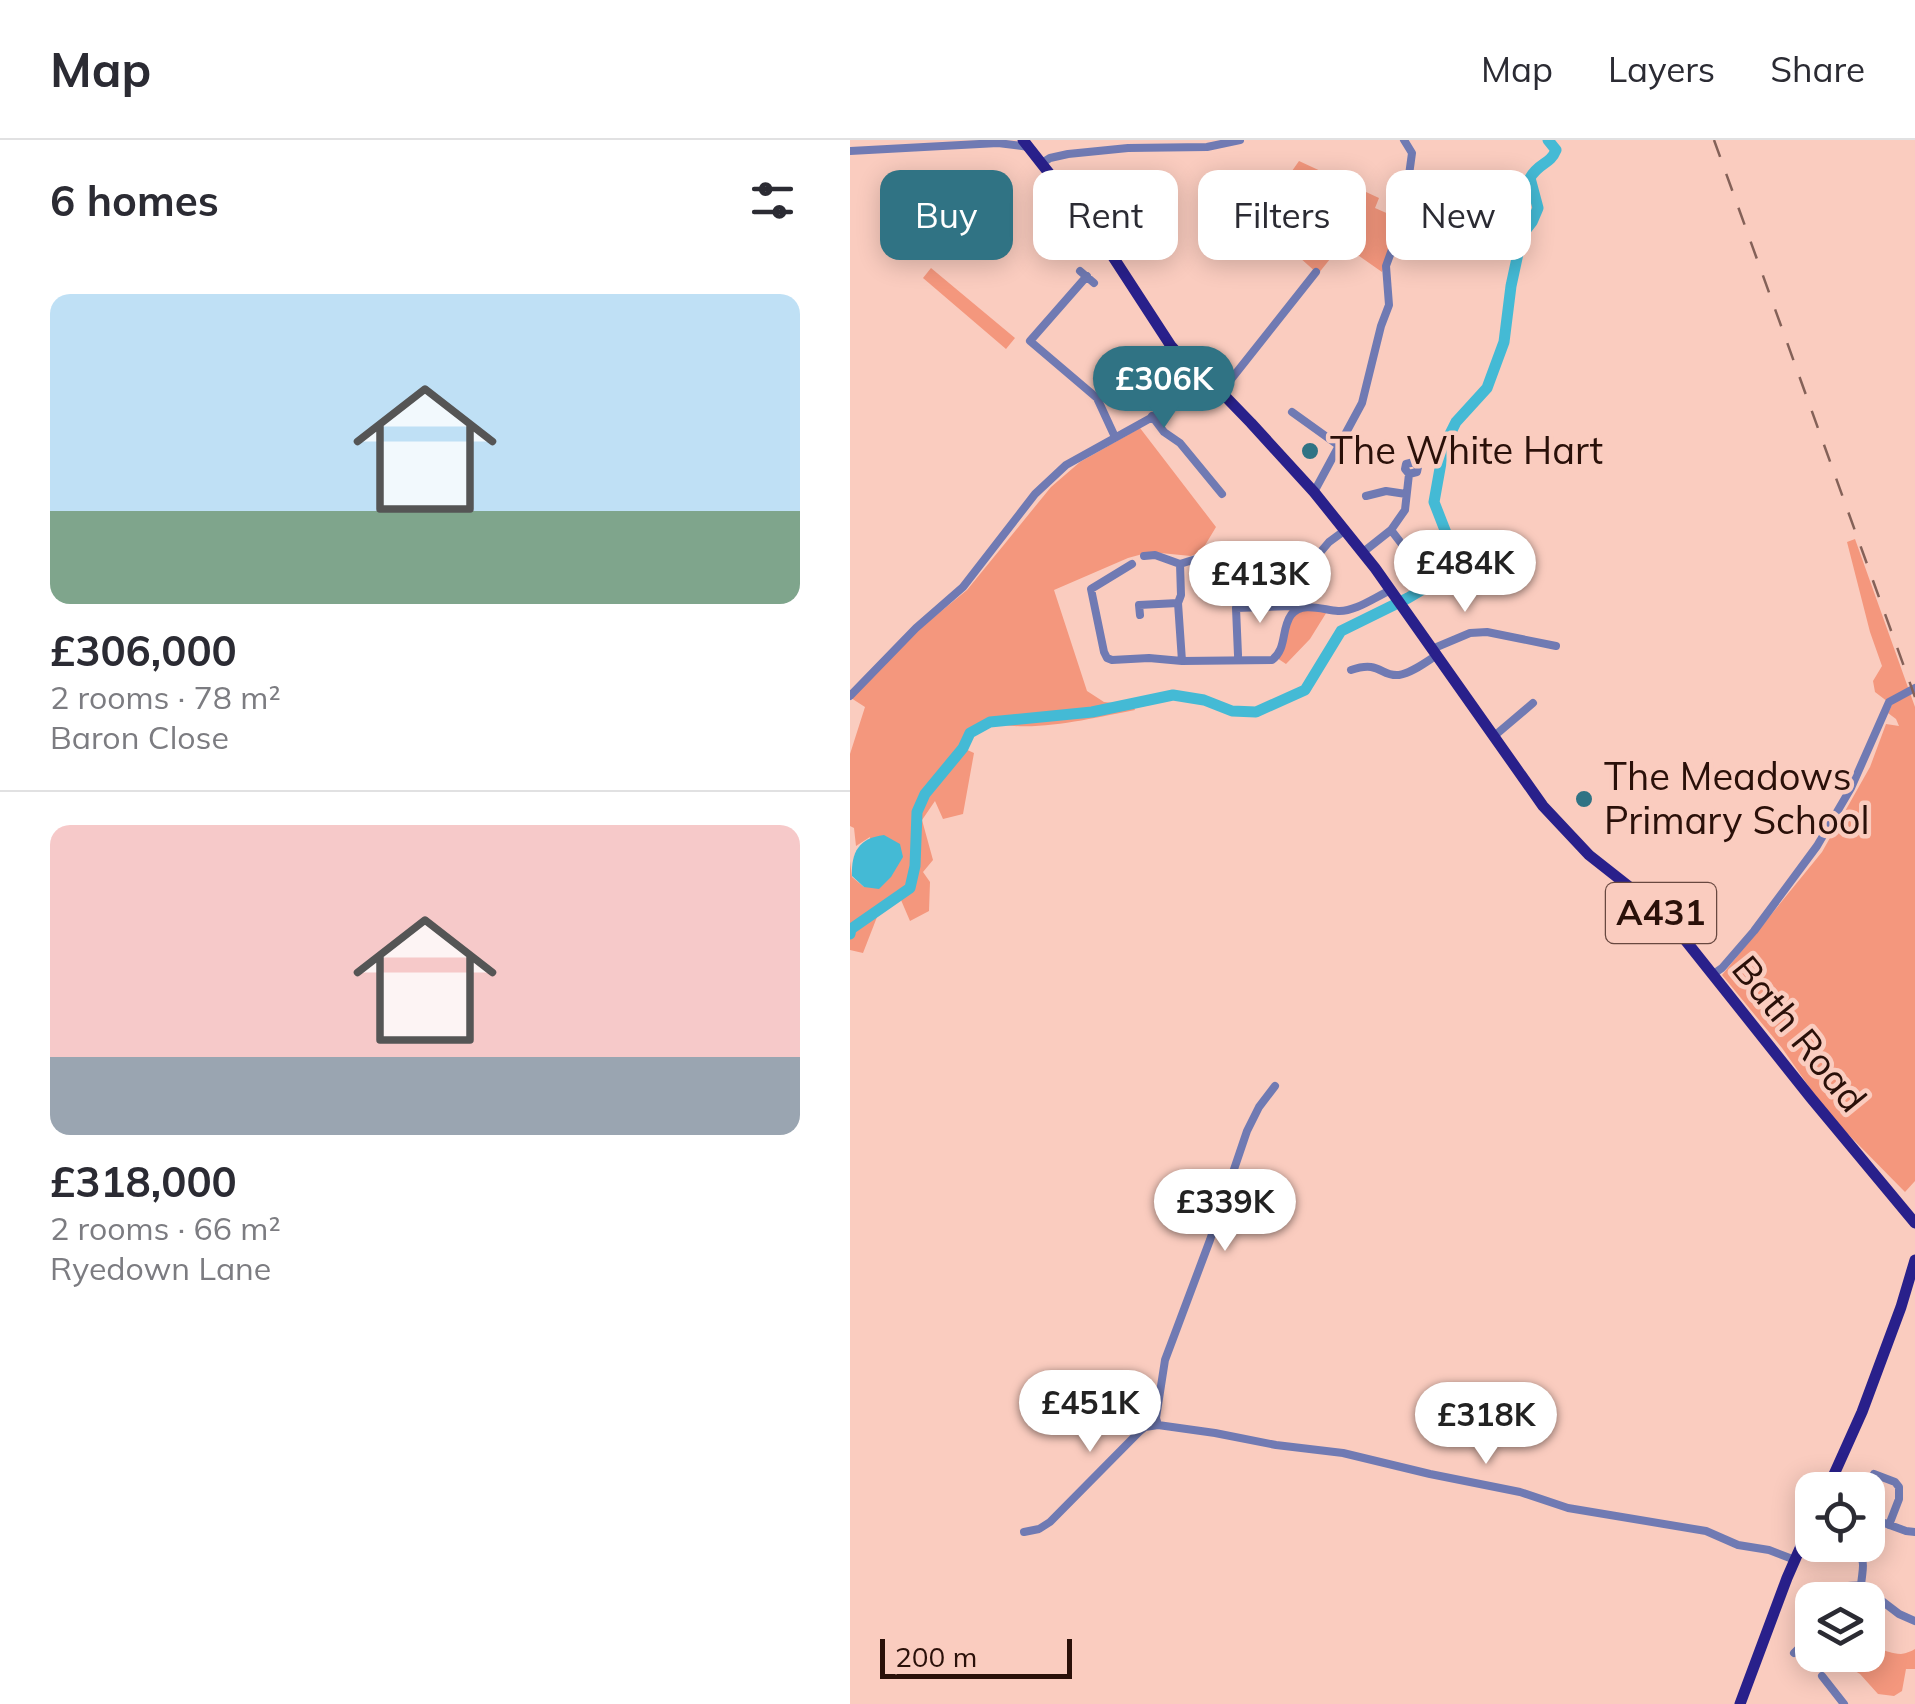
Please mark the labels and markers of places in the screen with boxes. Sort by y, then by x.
pin: £306K [1094,346,1234,431]
place label: The White Hart [1330,426,1603,474]
marker: The White Hart [1299,440,1321,462]
pin: £484K [1395,530,1535,615]
pin: £413K [1190,541,1330,626]
place label: The Meadows Primary School [1604,752,1870,844]
marker: The Meadows Primary School [1573,788,1595,810]
pin: £339K [1155,1169,1295,1254]
pin: £451K [1020,1370,1160,1455]
pin: £318K [1416,1382,1556,1467]

